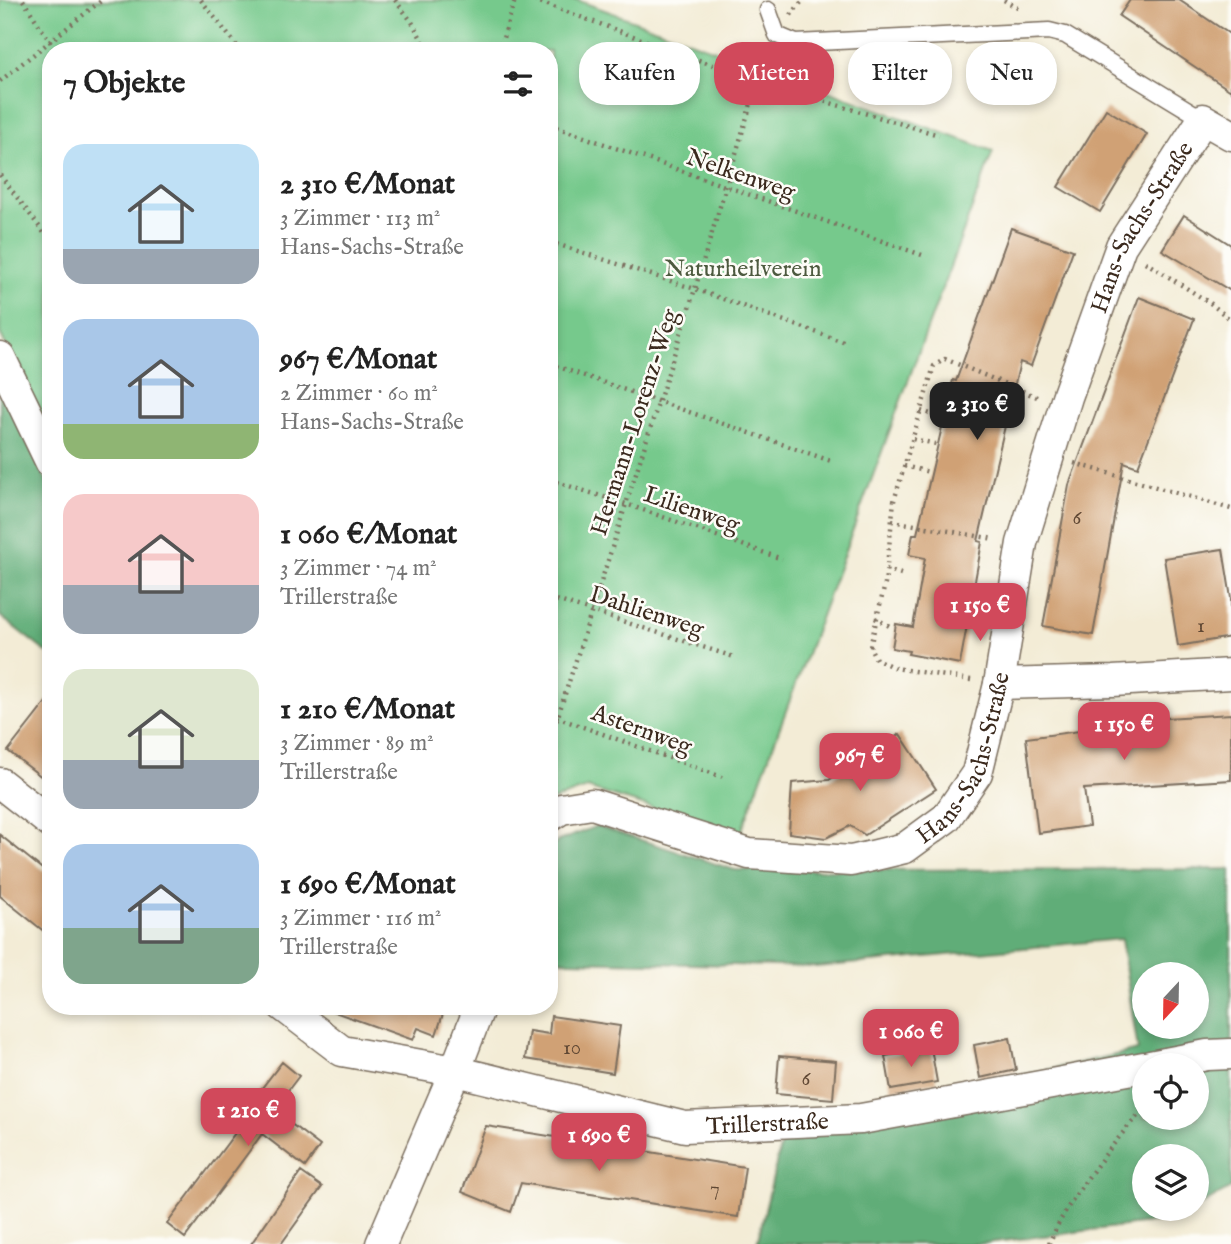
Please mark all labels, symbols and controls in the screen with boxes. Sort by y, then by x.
chip: Kaufen [579,42,700,105]
chip: Mieten [714,42,834,105]
chip: Filter [848,42,952,105]
chip: Neu [966,42,1057,105]
text: 7 Objekte [63,65,185,103]
icon: filters [499,65,537,103]
street label: Hans-Sachs-Straße [1084,136,1201,318]
street label: Nelkenweg [682,142,800,209]
text: 2 310 €/Monat [280,166,455,204]
icon: home [119,172,203,256]
text: 3 Zimmer · 113 m² [280,204,440,233]
text: Hans-Sachs-Straße [280,233,464,262]
park label: Naturheilverein [665,254,822,285]
street label: Hermann-Lorenz-Weg [584,304,687,540]
text: 967 €/Monat [280,341,437,379]
icon: home [119,347,203,431]
text: 2 Zimmer · 60 m² [280,379,438,408]
pin: 2 310 € [912,382,1042,442]
text: 2 310 € [946,390,1008,419]
text: Hans-Sachs-Straße [280,408,464,437]
street label: Lilienweg [639,480,745,542]
house number: 6 [1073,505,1083,532]
text: 1 060 €/Monat [280,516,457,554]
icon: home [119,522,203,606]
text: 3 Zimmer · 74 m² [280,554,437,583]
street label: Dahlienweg [585,579,709,646]
text: Trillerstraße [280,583,398,612]
pin: 1 150 € [915,584,1045,643]
text: 1 150 € [950,591,1010,620]
house number: 1 [1197,613,1205,640]
street label: Hans-Sachs-Straße [910,670,1018,852]
text: 1 210 €/Monat [280,691,455,729]
icon: home [119,697,203,781]
street label: Asternweg [586,698,697,763]
pin: 1 150 € [1059,702,1189,762]
text: 1 150 € [1094,710,1154,739]
text: 3 Zimmer · 89 m² [280,729,434,758]
pin: 967 € [811,734,909,793]
text: 967 € [836,741,885,770]
text: Trillerstraße [280,758,398,787]
text: 1 690 €/Monat [280,866,456,904]
icon: home [119,872,203,956]
text: 3 Zimmer · 116 m² [280,904,442,933]
text: Trillerstraße [280,933,398,962]
north arrow [1132,962,1209,1040]
map controls [1132,962,1209,1221]
pin: 1 060 € [846,1010,976,1069]
text: 1 060 € [879,1017,943,1046]
house number: 10 [563,1035,581,1062]
button: locate [1132,1053,1209,1130]
house number: 6 [802,1066,812,1093]
pin: 1 210 € [183,1088,313,1148]
text: 1 210 € [217,1096,279,1125]
street label: Trillerstraße [705,1106,829,1143]
pin: 1 690 € [534,1114,664,1173]
text: 1 690 € [567,1121,631,1150]
button: layers [1132,1144,1209,1221]
house number: 7 [710,1176,720,1203]

